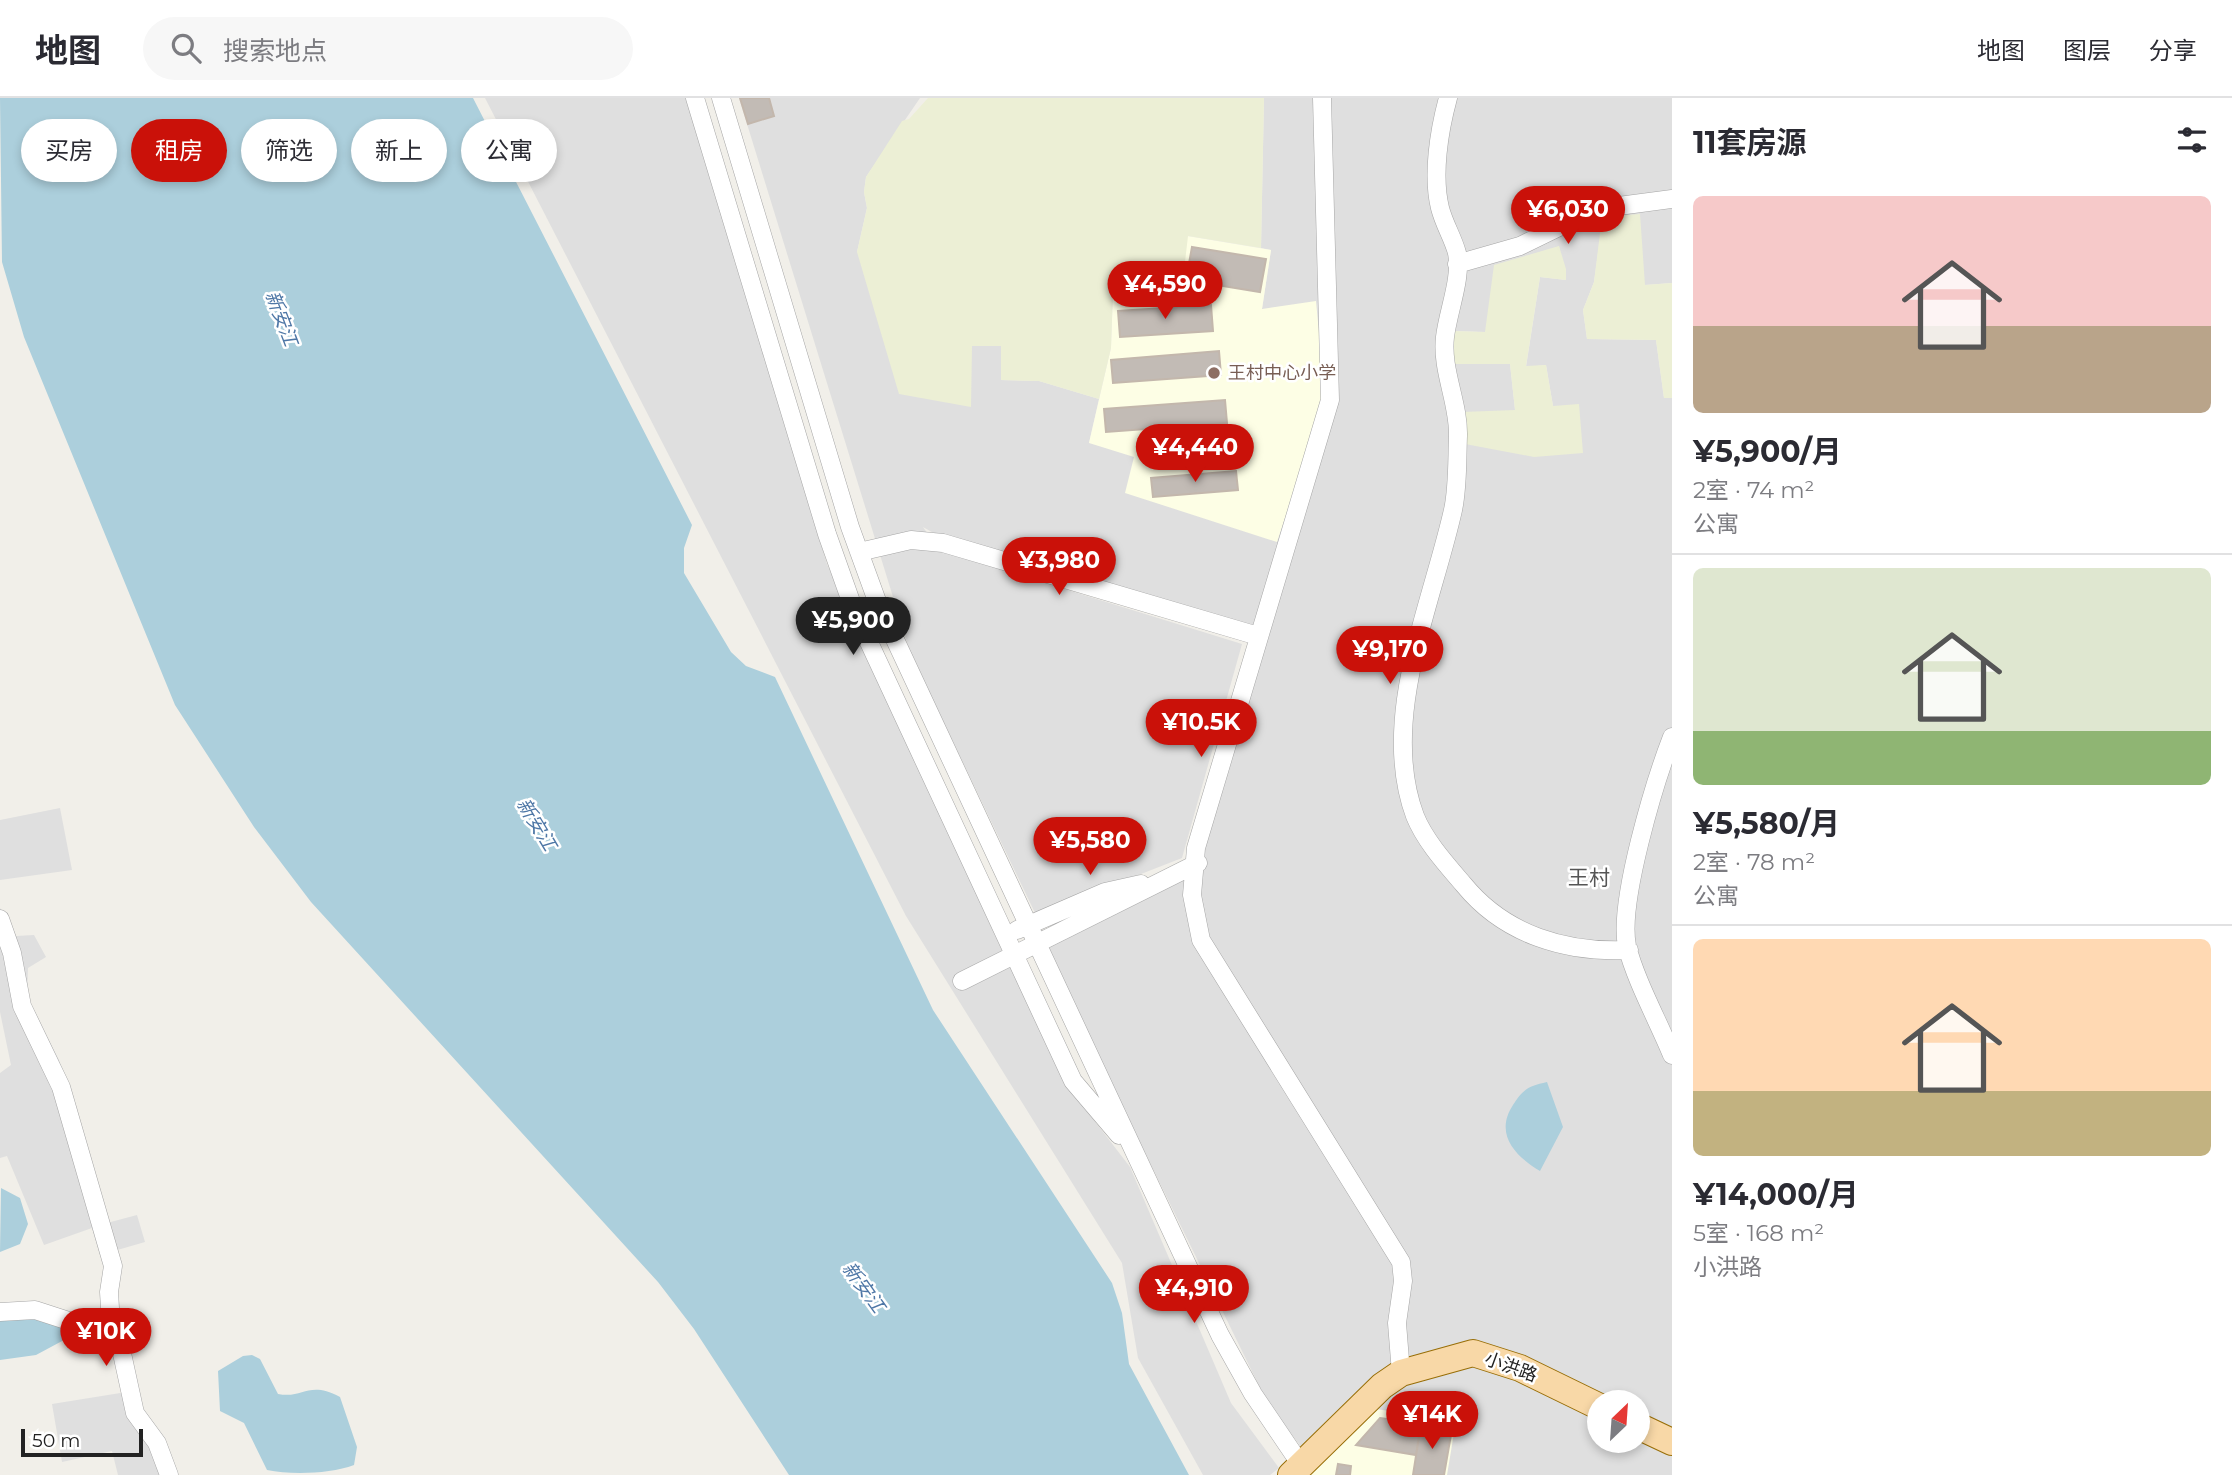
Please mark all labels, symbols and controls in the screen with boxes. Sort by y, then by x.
search box [143,17,633,80]
icon: search [167,29,205,67]
text: 地图 [35,30,101,70]
text: 搜索地点 [223,35,327,67]
text: 地图 [1977,36,2025,65]
text: 图层 [2063,36,2111,65]
text: 分享 [2149,36,2197,65]
chip: 买房 [21,119,117,182]
chip: 租房 [131,119,227,182]
chip: 筛选 [241,119,337,182]
chip: 新上 [351,119,447,182]
chip: 公寓 [461,119,557,182]
icon: filters [2173,121,2211,159]
text: 11套房源 [1693,124,1807,161]
pin: ¥6,030 [1511,186,1625,246]
text: ¥6,030 [1527,195,1609,223]
icon: home [1889,242,2015,368]
pin: ¥4,590 [1108,262,1222,321]
text: ¥4,590 [1124,270,1206,298]
water label: 新安江 [261,287,303,351]
place label: 王村中心小学 [1228,362,1336,384]
marker: 王村中心小学 [1206,365,1222,381]
pin: ¥4,440 [1138,424,1252,484]
text: ¥4,440 [1152,433,1238,461]
text: ¥5,900/月 [1693,433,1842,470]
text: 2室 · 74 m² [1693,476,1815,504]
text: 公寓 [1693,510,1739,538]
pin: ¥3,980 [1002,538,1116,597]
text: ¥3,980 [1018,546,1100,574]
pin: ¥5,900 [796,598,910,657]
text: ¥5,900 [812,606,894,634]
icon: home [1889,614,2015,740]
pin: ¥9,170 [1333,626,1447,686]
text: ¥9,170 [1352,635,1428,663]
pin: ¥10.5K [1144,700,1258,759]
text: ¥10.5K [1162,708,1240,736]
water label: 新安江 [512,794,562,856]
text: ¥5,580/月 [1693,805,1840,842]
pin: ¥5,580 [1033,818,1147,877]
text: ¥5,580 [1049,826,1131,854]
text: 2室 · 78 m² [1693,848,1815,876]
district label: 王村 [1568,865,1610,890]
text: 公寓 [1693,882,1739,910]
icon: home [1889,985,2015,1111]
text: ¥14,000/月 [1693,1176,1859,1213]
text: 5室 · 168 m² [1693,1219,1824,1247]
text: 小洪路 [1693,1253,1762,1281]
water label: 新安江 [838,1257,891,1319]
pin: ¥4,910 [1137,1266,1251,1325]
text: ¥4,910 [1155,1274,1233,1302]
pin: ¥10K [65,1308,147,1368]
text: ¥10K [76,1317,136,1345]
street label: 小洪路 [1482,1347,1540,1387]
north arrow [1587,1390,1650,1452]
map controls [1587,1390,1650,1453]
pin: ¥14K [1391,1392,1473,1451]
text: ¥14K [1402,1400,1462,1428]
scale bar [21,1426,144,1458]
text: 50 m [32,1429,80,1452]

